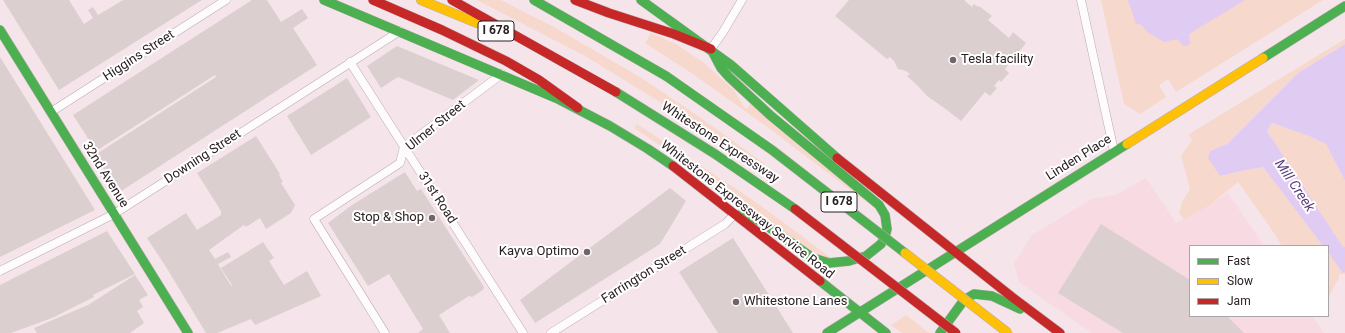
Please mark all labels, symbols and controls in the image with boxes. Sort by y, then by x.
road number: I 678 [478,21,514,41]
street label: Higgins Street [101,27,177,85]
place label: Tesla facility [961,52,1033,68]
marker: Tesla facility [948,55,958,65]
street label: Ulmer Street [403,97,469,155]
street label: Whitestone Expressway [658,99,782,187]
street label: Downing Street [162,126,244,188]
street label: Linden Place [1043,132,1115,184]
street label: Whitestone Expressway Service Road [657,137,837,283]
street label: 32nd Avenue [79,139,131,211]
water label: Mill Creek [1270,157,1318,215]
street label: 31st Road [414,169,460,227]
road number: I 678 [821,192,857,212]
place label: Stop & Shop [353,210,424,226]
marker: Stop & Shop [427,213,437,223]
street label: Farrington Street [599,243,689,307]
place label: Kayva Optimo [499,244,579,260]
legend [1189,245,1329,317]
marker: Kayva Optimo [582,247,592,257]
text: Fast [1227,254,1250,268]
text: Slow [1227,274,1253,288]
place label: Whitestone Lanes [744,294,847,310]
text: Jam [1227,294,1251,308]
marker: Whitestone Lanes [731,297,741,307]

